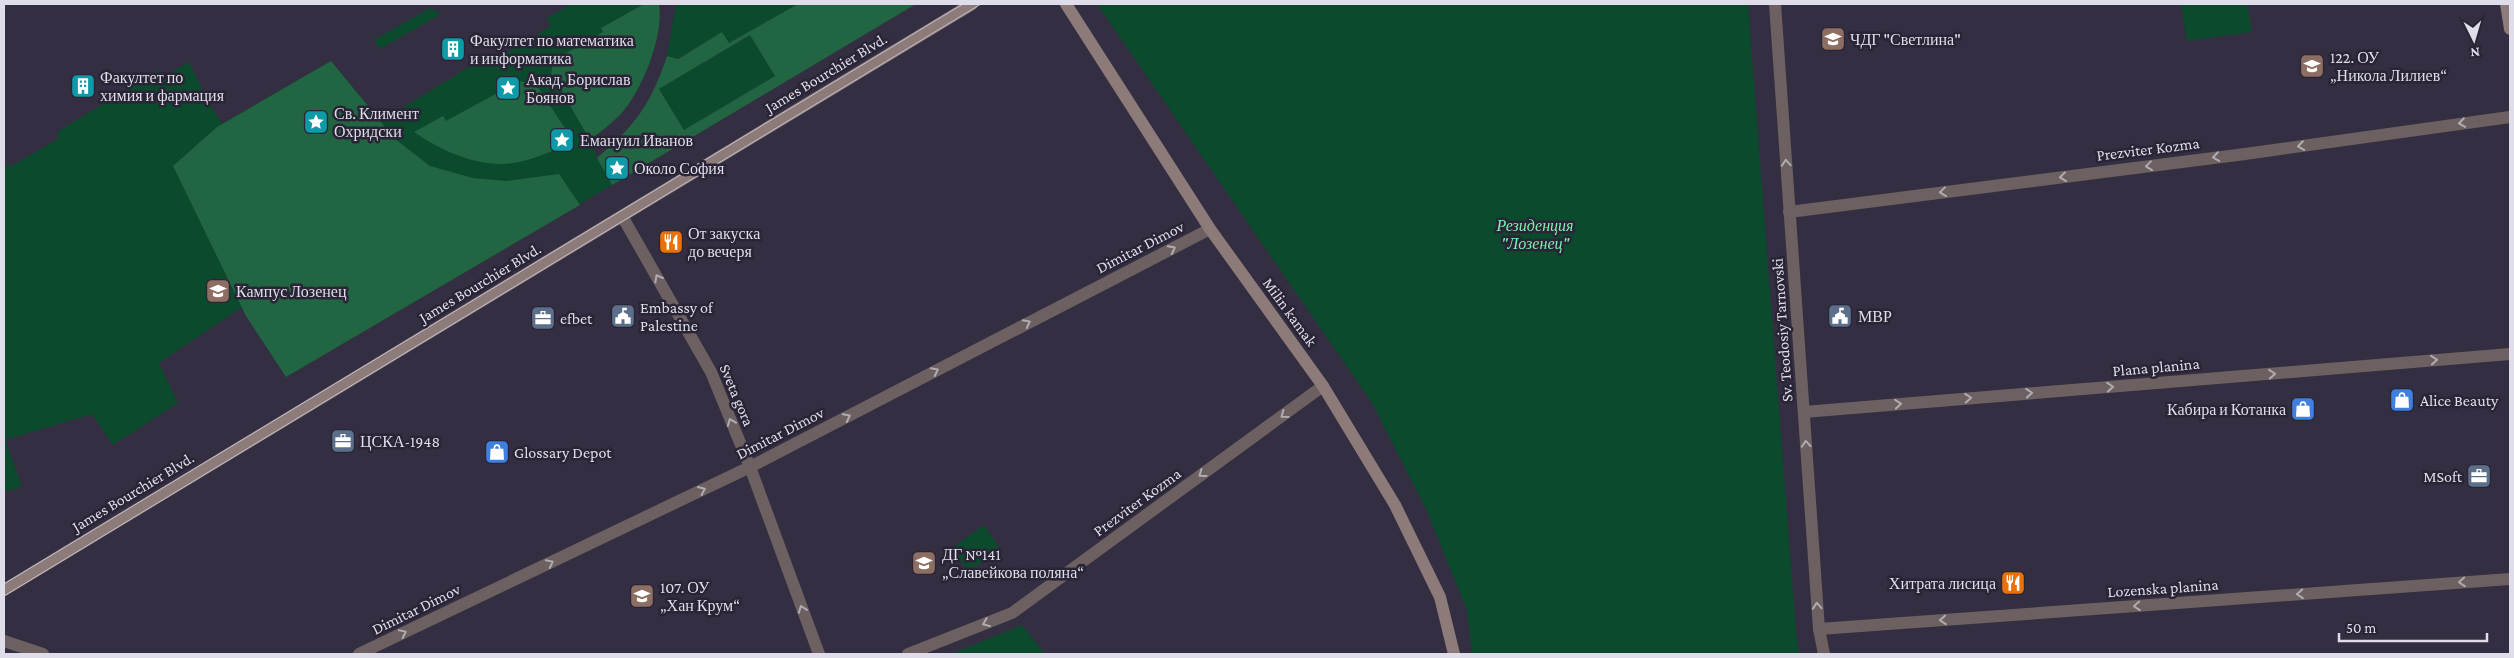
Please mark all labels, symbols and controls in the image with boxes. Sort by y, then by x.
north arrow [2449,15,2499,65]
school or university icon: ЧДГ "Светлина" [1820,26,1846,52]
street label: James Bourchier Blvd. [760,30,891,118]
place label: ЧДГ "Светлина" [1850,31,1961,49]
place label: Факултет по математика и информатика [470,32,634,68]
building icon: Факултет по математика и информатика [440,36,466,62]
text: N [2469,45,2481,61]
place label: 122. ОУ „Никола Лилиев“ [2330,49,2447,84]
school or university icon: 122. ОУ „Никола Лилиев“ [2299,53,2325,79]
place label: Факултет по химия и фармация [100,69,225,105]
place label: Акад. Борислав Боянов [526,71,631,106]
building icon: Факултет по химия и фармация [70,73,96,99]
place icon: Акад. Борислав Боянов [495,75,521,101]
place label: Св. Климент Охридски [334,105,419,141]
place icon: Св. Климент Охридски [303,109,329,135]
one-way arrow [2458,117,2466,128]
place icon: Емануил Иванов [549,127,575,153]
place label: Емануил Иванов [580,132,694,150]
street label: Prezviter Kozma [2096,134,2201,164]
one-way arrow [2297,140,2305,151]
one-way arrow [2211,151,2219,162]
place icon: Около София [604,155,630,181]
one-way arrow [1781,159,1792,167]
place label: Около София [634,160,725,178]
one-way arrow [2145,160,2153,171]
one-way arrow [2059,171,2067,182]
one-way arrow [1938,186,1946,197]
street label: Dimitar Dimov [1093,217,1187,276]
park label: Резиденция "Лозенец" [1495,217,1574,253]
place label: От закуска до вечеря [688,225,760,261]
restaurant icon: От закуска до вечеря [658,229,684,255]
street label: James Bourchier Blvd. [414,240,545,328]
one-way arrow [1166,245,1175,255]
street label: Sv. Teodosiy Tarnovski [1768,257,1797,402]
one-way arrow [654,274,664,283]
street label: Milin kamak [1260,275,1321,350]
school or university icon: Кампус Лозенец [205,278,231,304]
place label: Кампус Лозенец [236,283,347,301]
place label: Embassy of Palestine [640,299,714,334]
public building icon: Embassy of Palestine [610,303,636,329]
public building icon: МВР [1827,303,1853,329]
office icon: efbet [530,305,556,331]
place label: МВР [1858,308,1892,325]
place label: efbet [560,310,593,327]
one-way arrow [1022,319,1031,329]
street label: Plana planina [2112,355,2201,380]
one-way arrow [2431,355,2439,366]
street label: Sveta gora [715,362,758,429]
one-way arrow [930,367,939,377]
one-way arrow [2268,368,2276,379]
one-way arrow [2106,382,2114,393]
shop icon: Alice Beauty [2389,387,2415,413]
one-way arrow [2025,388,2033,399]
place label: Alice Beauty [2420,392,2499,410]
one-way arrow [1964,393,1972,404]
shop icon: Кабира и Котанка [2290,396,2316,422]
one-way arrow [1894,399,1902,410]
place label: Кабира и Котанка [2167,401,2286,419]
street label: Dimitar Dimov [733,403,827,462]
one-way arrow [1280,409,1290,418]
one-way arrow [842,413,851,423]
one-way arrow [727,418,738,427]
office icon: ЦСКА-1948 [330,428,356,454]
place label: ЦСКА-1948 [360,433,440,451]
shop icon: Glossary Depot [484,439,510,465]
one-way arrow [1801,440,1812,448]
place label: Glossary Depot [514,444,612,462]
street label: James Bourchier Blvd. [67,449,198,537]
office icon: MSoft [2466,463,2492,489]
street label: Prezviter Kozma [1090,464,1184,539]
one-way arrow [1199,468,1208,478]
place label: MSoft [2423,468,2463,485]
one-way arrow [697,486,706,496]
place label: ДГ №141 „Славейкова поляна“ [942,546,1084,581]
school or university icon: ДГ №141 „Славейкова поляна“ [911,550,937,576]
one-way arrow [545,558,554,569]
restaurant icon: Хитрата лисица [2000,570,2026,596]
place label: Хитрата лисица [1889,575,1996,593]
street label: Lozenska planina [2107,576,2220,601]
one-way arrow [2457,577,2465,588]
place label: 107. ОУ „Хан Крум“ [660,579,740,615]
street label: Dimitar Dimov [369,580,464,638]
school or university icon: 107. ОУ „Хан Крум“ [629,583,655,609]
one-way arrow [2295,588,2303,599]
one-way arrow [2133,600,2141,611]
one-way arrow [1812,602,1823,610]
one-way arrow [798,605,808,613]
scale bar [2339,610,2486,642]
one-way arrow [1939,614,1947,625]
one-way arrow [982,617,991,628]
text: 50 m [2346,620,2376,636]
one-way arrow [398,629,407,639]

